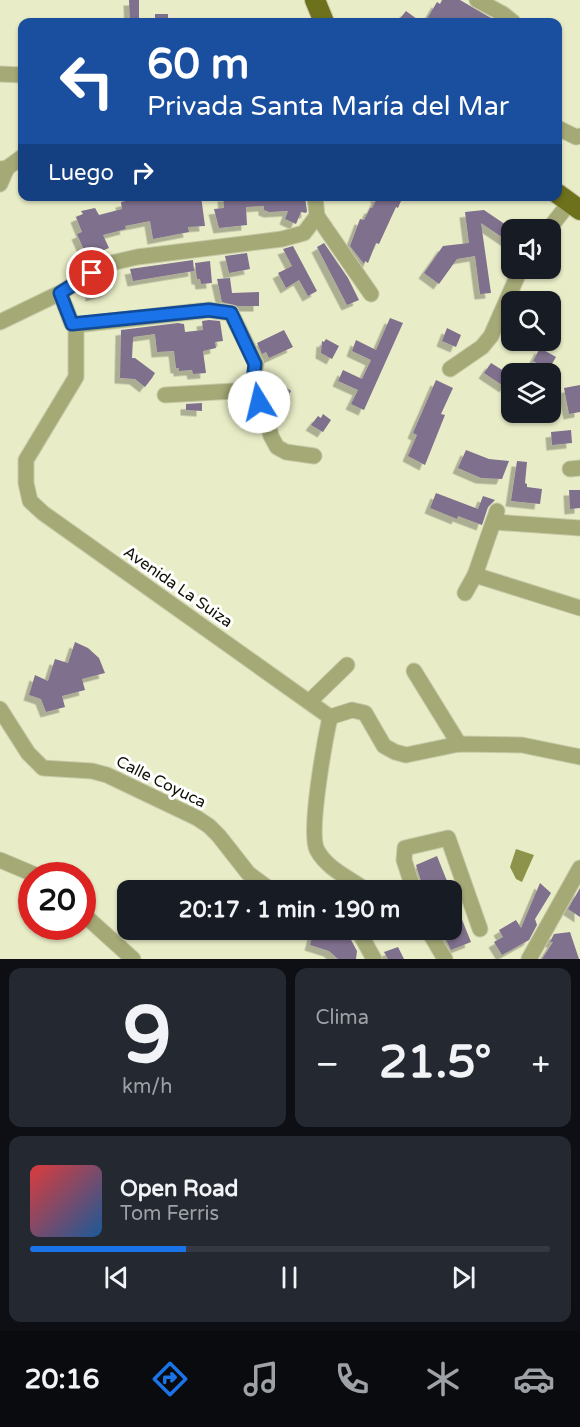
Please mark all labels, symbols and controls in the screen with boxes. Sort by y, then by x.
text: 60 m [147,39,249,90]
icon: left [48,42,126,120]
text: Privada Santa María del Mar [147,90,509,123]
icon: right [126,156,159,189]
text: Luego [48,160,114,186]
map controls [501,219,561,423]
button: sound [501,219,561,279]
pin [66,247,117,298]
icon: arrive [75,256,108,289]
button: search [501,291,561,351]
button: layers [501,363,561,423]
position arrow [227,370,291,434]
street label: Avenida La Suiza [120,542,236,632]
street label: Calle Coyuca [113,752,209,812]
speed limit sign: 20 [18,862,96,940]
text: 20:17 · 1 min · 190 m [179,897,400,923]
text: 9 [123,989,172,1083]
text: Clima [316,1006,369,1030]
text: 21.5° [379,1036,492,1090]
text: − [316,1045,339,1084]
text: + [531,1045,550,1084]
text: km/h [122,1075,172,1099]
text: Open Road [120,1176,238,1202]
text: Tom Ferris [120,1202,219,1226]
icon: previous [100,1261,133,1294]
icon: pause [273,1261,306,1294]
icon: next [447,1261,480,1294]
icon: directions [149,1358,191,1400]
icon: music [240,1358,282,1400]
icon: phone [331,1358,373,1400]
icon: climate [422,1358,464,1400]
icon: car [513,1358,555,1400]
text: 20:16 [25,1363,99,1396]

